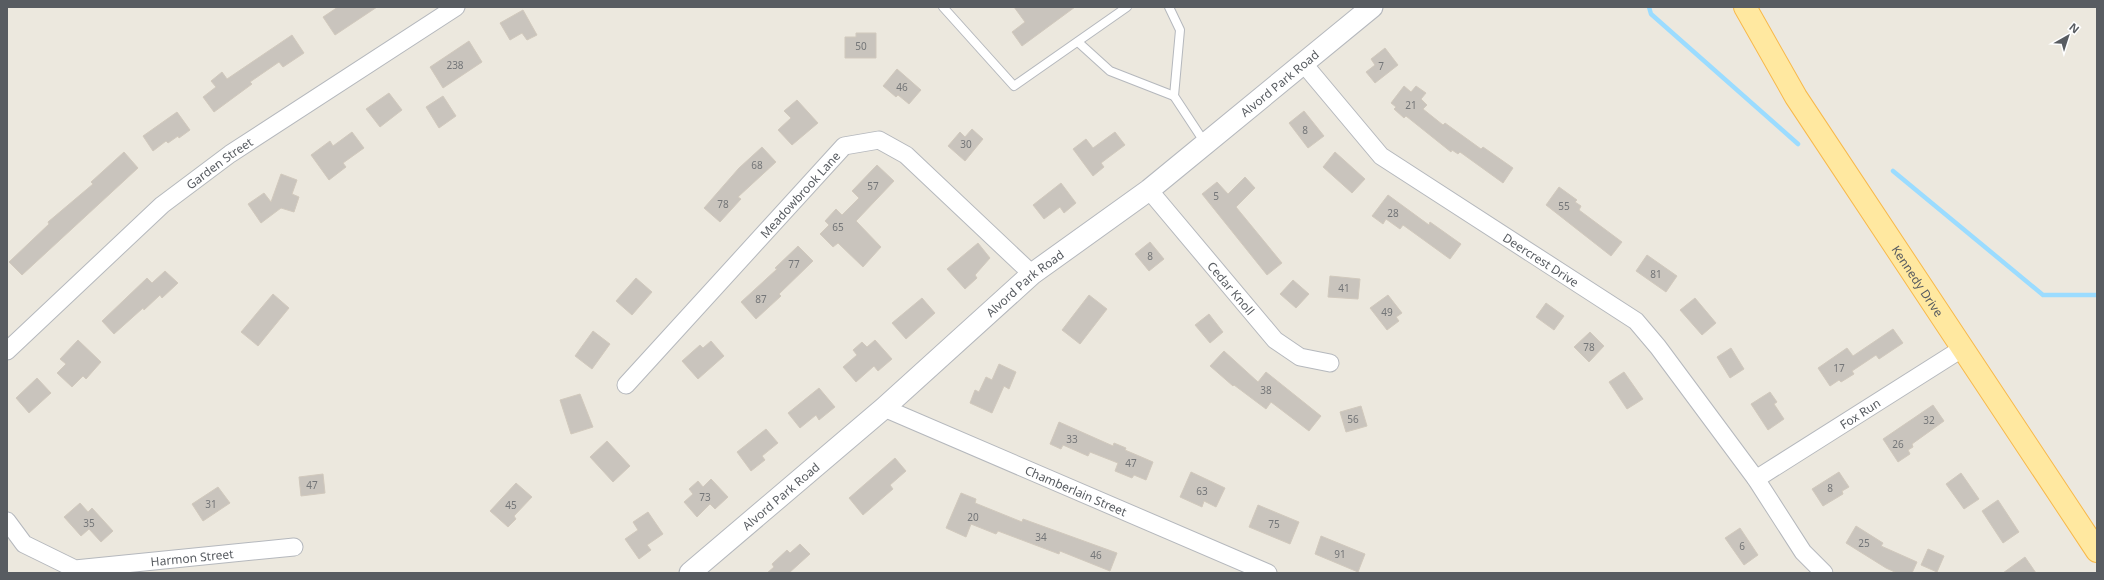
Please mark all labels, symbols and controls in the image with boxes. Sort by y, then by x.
north arrow [2048,16,2088,56]
text: N [2066,19,2083,36]
house number: 50 [855,39,867,53]
street label: Alvord Park Road [1237,46,1322,120]
house number: 238 [446,58,464,72]
house number: 7 [1378,59,1384,73]
house number: 46 [896,80,908,94]
house number: 21 [1405,98,1417,112]
house number: 8 [1302,123,1308,137]
street label: Garden Street [182,133,256,193]
house number: 30 [960,137,972,151]
street label: Meadowbrook Lane [756,147,844,241]
house number: 68 [751,158,763,172]
house number: 57 [867,179,879,193]
house number: 5 [1213,189,1219,203]
house number: 78 [717,197,729,211]
house number: 55 [1558,199,1570,213]
house number: 28 [1387,206,1399,220]
house number: 65 [832,220,844,234]
street label: Deercrest Drive [1500,229,1582,291]
street label: Kennedy Drive [1888,242,1948,320]
street label: Alvord Park Road [982,245,1067,320]
house number: 8 [1147,249,1153,263]
house number: 77 [788,257,800,271]
street label: Cedar Knoll [1204,258,1259,318]
house number: 81 [1650,267,1662,281]
house number: 41 [1338,281,1350,295]
house number: 87 [755,292,767,306]
house number: 49 [1381,305,1393,319]
house number: 78 [1583,340,1595,354]
house number: 17 [1833,361,1845,375]
house number: 38 [1260,383,1272,397]
street label: Fox Run [1836,394,1884,432]
house number: 56 [1347,412,1359,426]
house number: 32 [1923,413,1935,427]
house number: 33 [1066,432,1078,446]
house number: 26 [1892,437,1904,451]
house number: 47 [1125,456,1137,470]
street label: Alvord Park Road [738,458,823,534]
street label: Chamberlain Street [1023,461,1130,520]
house number: 47 [306,478,318,492]
house number: 8 [1827,481,1833,495]
house number: 63 [1196,484,1208,498]
house number: 73 [699,490,711,504]
house number: 31 [205,497,217,511]
house number: 45 [505,498,517,512]
house number: 20 [967,510,979,524]
house number: 35 [83,516,95,530]
house number: 75 [1268,517,1280,531]
house number: 34 [1035,530,1047,544]
house number: 25 [1858,536,1870,550]
house number: 6 [1739,539,1745,553]
street label: Harmon Street [150,545,235,570]
house number: 91 [1334,547,1346,561]
house number: 46 [1090,548,1102,562]

